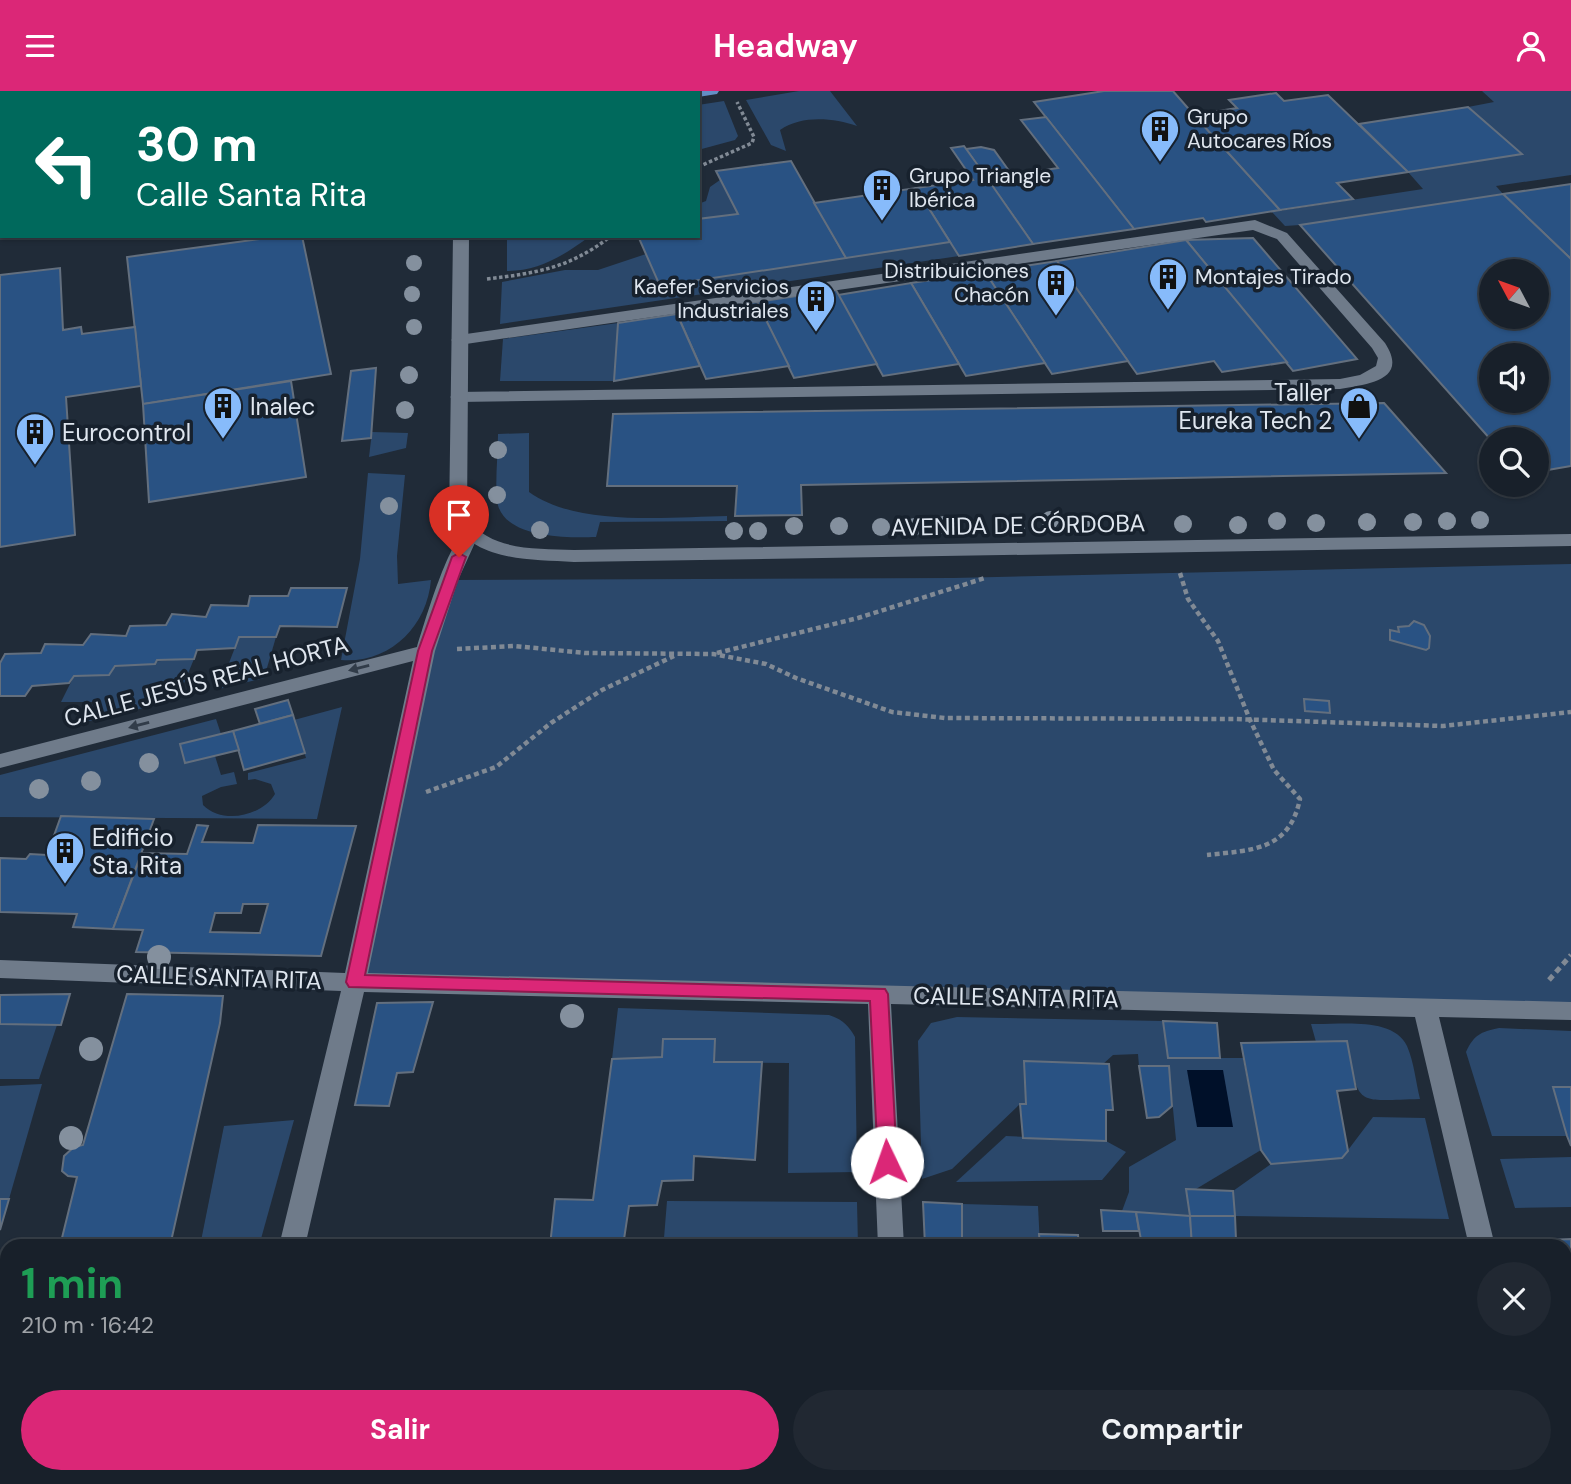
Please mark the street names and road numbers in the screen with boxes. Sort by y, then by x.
street label: AVENIDA DE CÓRDOBA [890,507,1146,543]
street label: CALLE JESÚS REAL HORTA [60,628,352,734]
street label: CALLE SANTA RITA [116,958,322,996]
street label: CALLE SANTA RITA [913,980,1119,1014]

